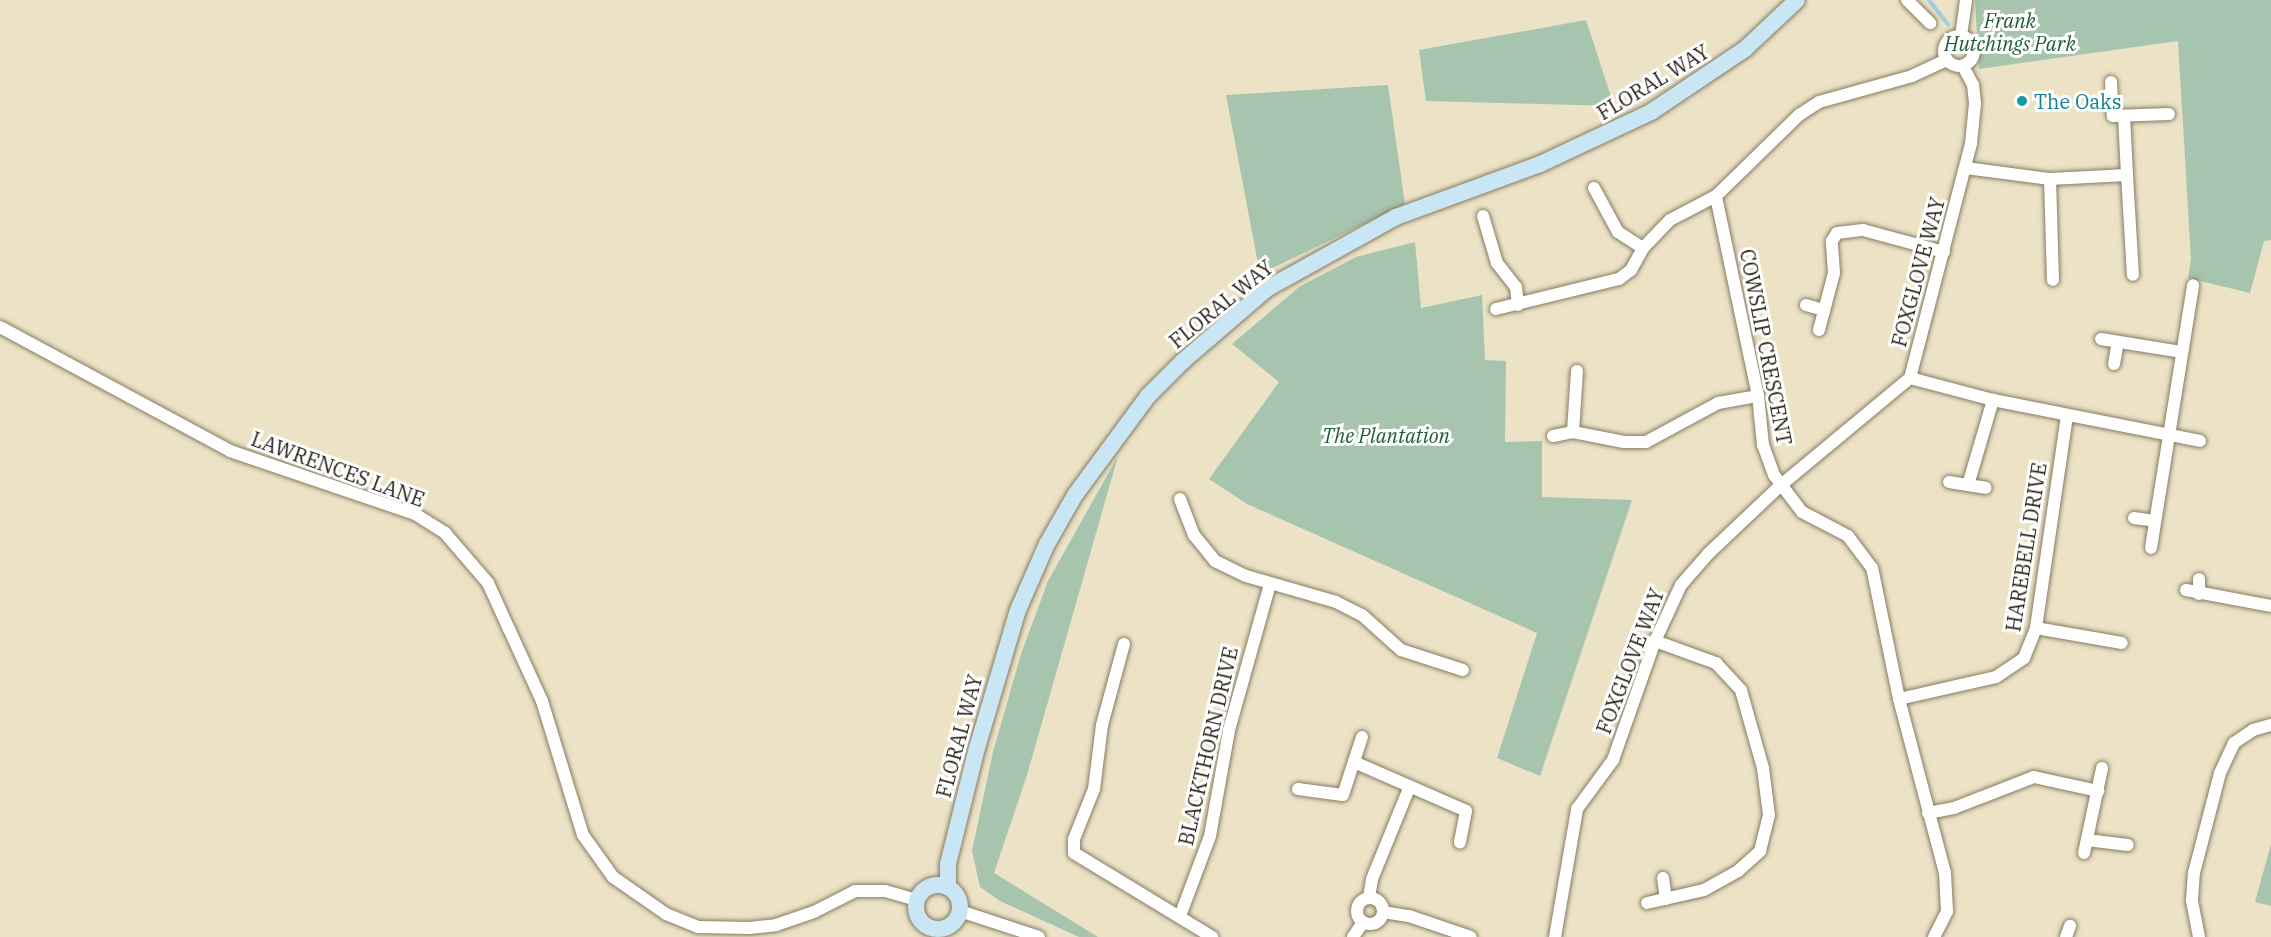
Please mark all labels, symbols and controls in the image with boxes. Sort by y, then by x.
park label: Frank Hutchings Park [1944,9,2076,56]
street label: FLORAL WAY [1593,39,1713,125]
place label: The Oaks [2034,89,2122,113]
marker: The Oaks [2015,94,2029,108]
street label: FOXGLOVE WAY [1886,195,1950,349]
street label: COWSLIP CRESCENT [1735,247,1797,447]
street label: FLORAL WAY [1164,255,1278,353]
park label: The Plantation [1322,423,1450,447]
street label: LAWRENCES LANE [248,426,428,512]
street label: HAREBELL DRIVE [2001,461,2051,633]
street label: FOXGLOVE WAY [1591,585,1669,737]
street label: BLACKTHORN DRIVE [1173,644,1243,848]
street label: FLORAL WAY [931,672,987,800]

